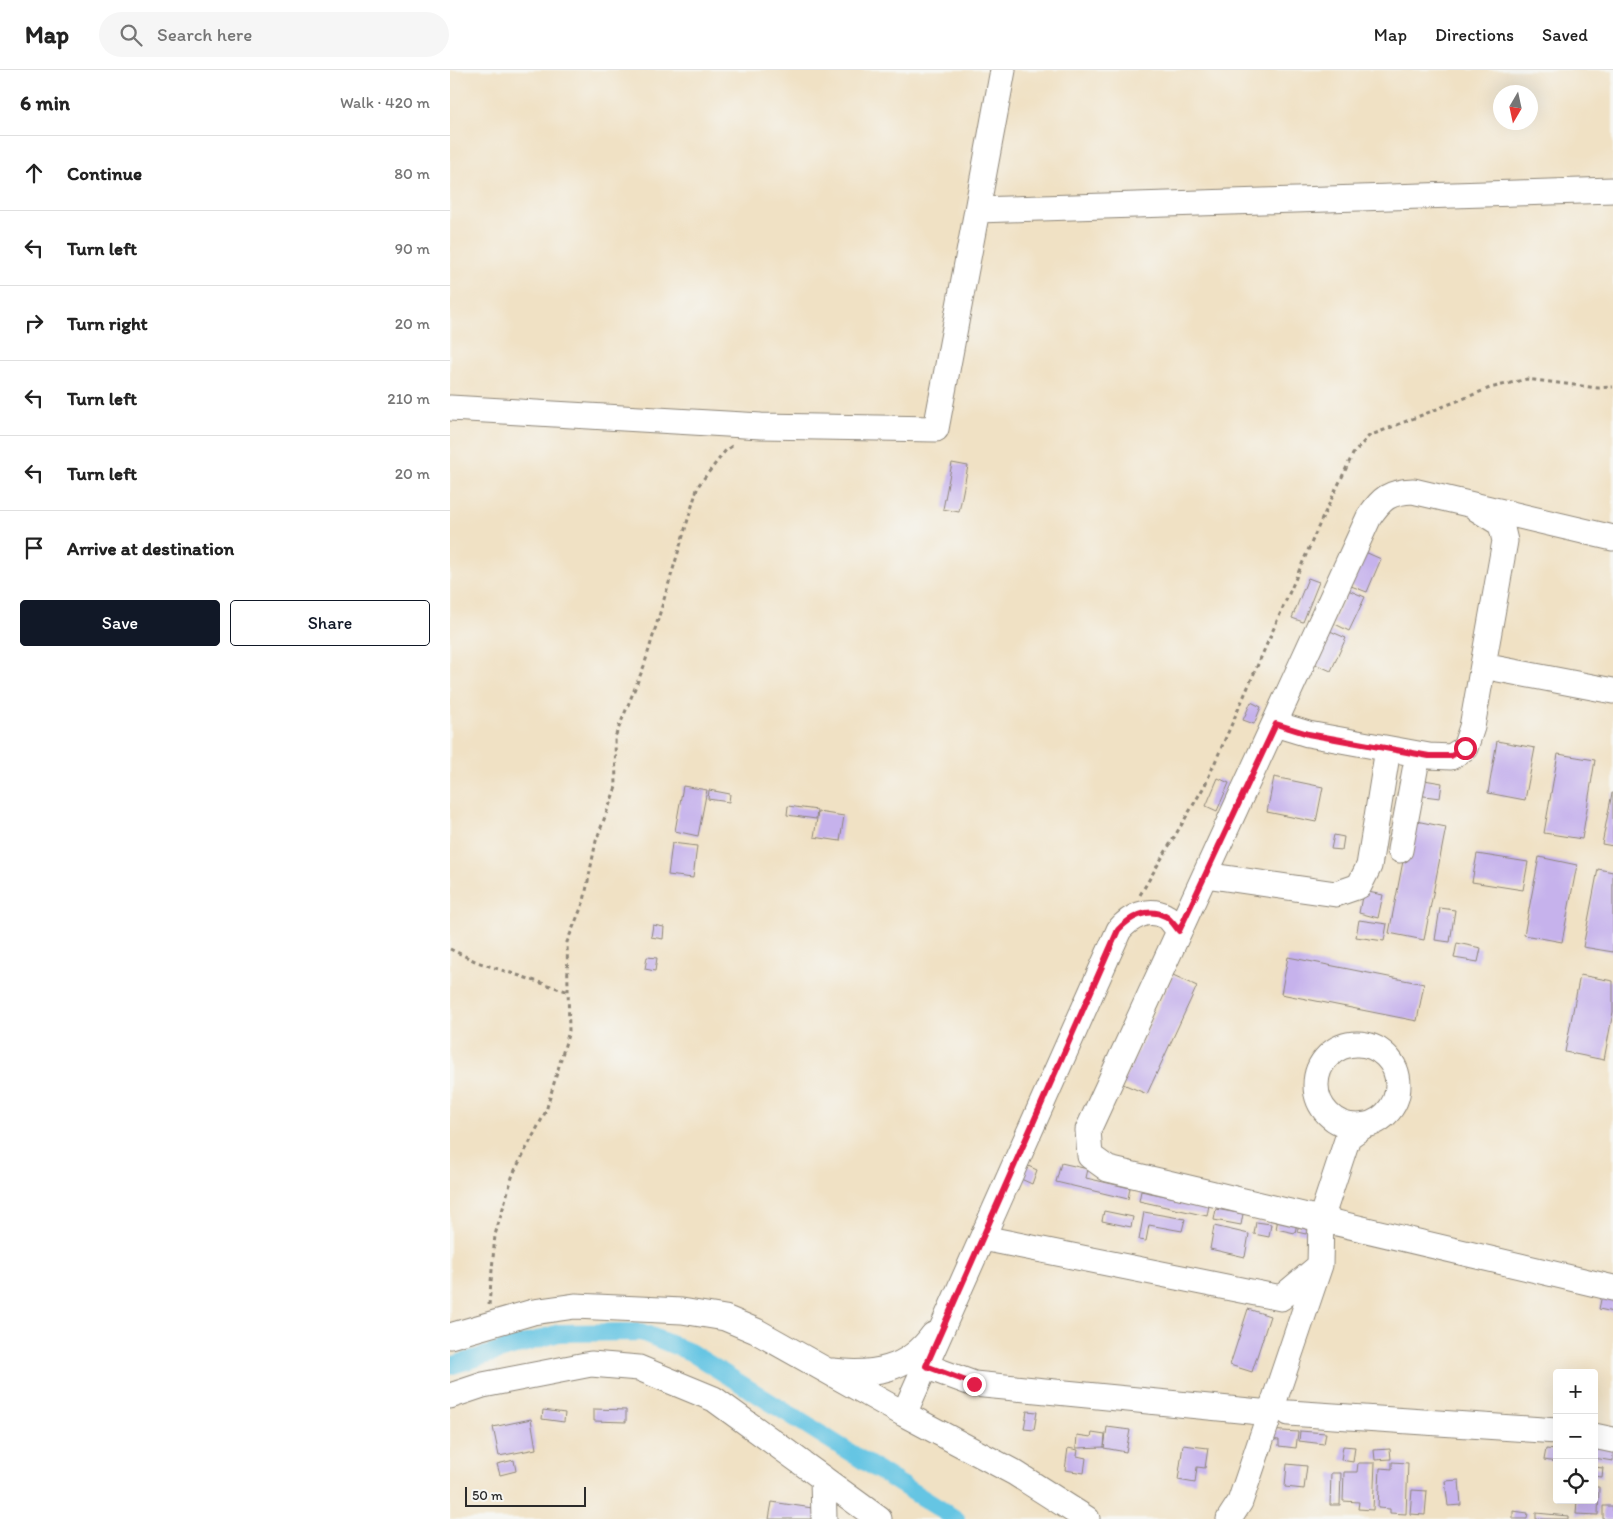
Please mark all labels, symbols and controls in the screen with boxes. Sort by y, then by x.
search box [99,12,449,57]
text: Map [25,20,69,49]
icon: search [117,21,145,49]
text: Search here [157,23,252,46]
text: Map [1374,24,1407,46]
text: Directions [1435,24,1514,46]
text: Saved [1542,24,1588,46]
north arrow [1493,85,1538,130]
text: 6 min [20,90,70,115]
text: Walk · 420 m [340,93,430,112]
icon: ahead [20,159,48,187]
text: Continue [67,162,142,185]
text: 80 m [394,164,430,183]
icon: left [20,234,48,262]
text: Turn left [67,237,137,260]
text: 90 m [395,239,430,258]
icon: right [20,309,48,337]
text: Turn right [67,312,148,335]
text: 20 m [395,314,430,333]
icon: left [20,384,48,412]
text: Turn left [67,387,137,410]
text: 210 m [387,389,430,408]
icon: left [20,459,48,487]
text: Turn left [67,462,137,485]
text: 20 m [395,464,430,483]
icon: arrive [20,534,48,562]
text: Arrive at destination [67,537,234,560]
button: Save [20,600,220,646]
button: Share [230,600,430,646]
route start [1454,737,1477,760]
map controls [1553,1369,1598,1504]
button: + [1553,1369,1598,1414]
route end [963,1373,986,1396]
button: − [1553,1414,1598,1459]
button: locate [1553,1459,1598,1504]
scale bar [465,1484,586,1507]
text: 50 m [472,1487,503,1504]

